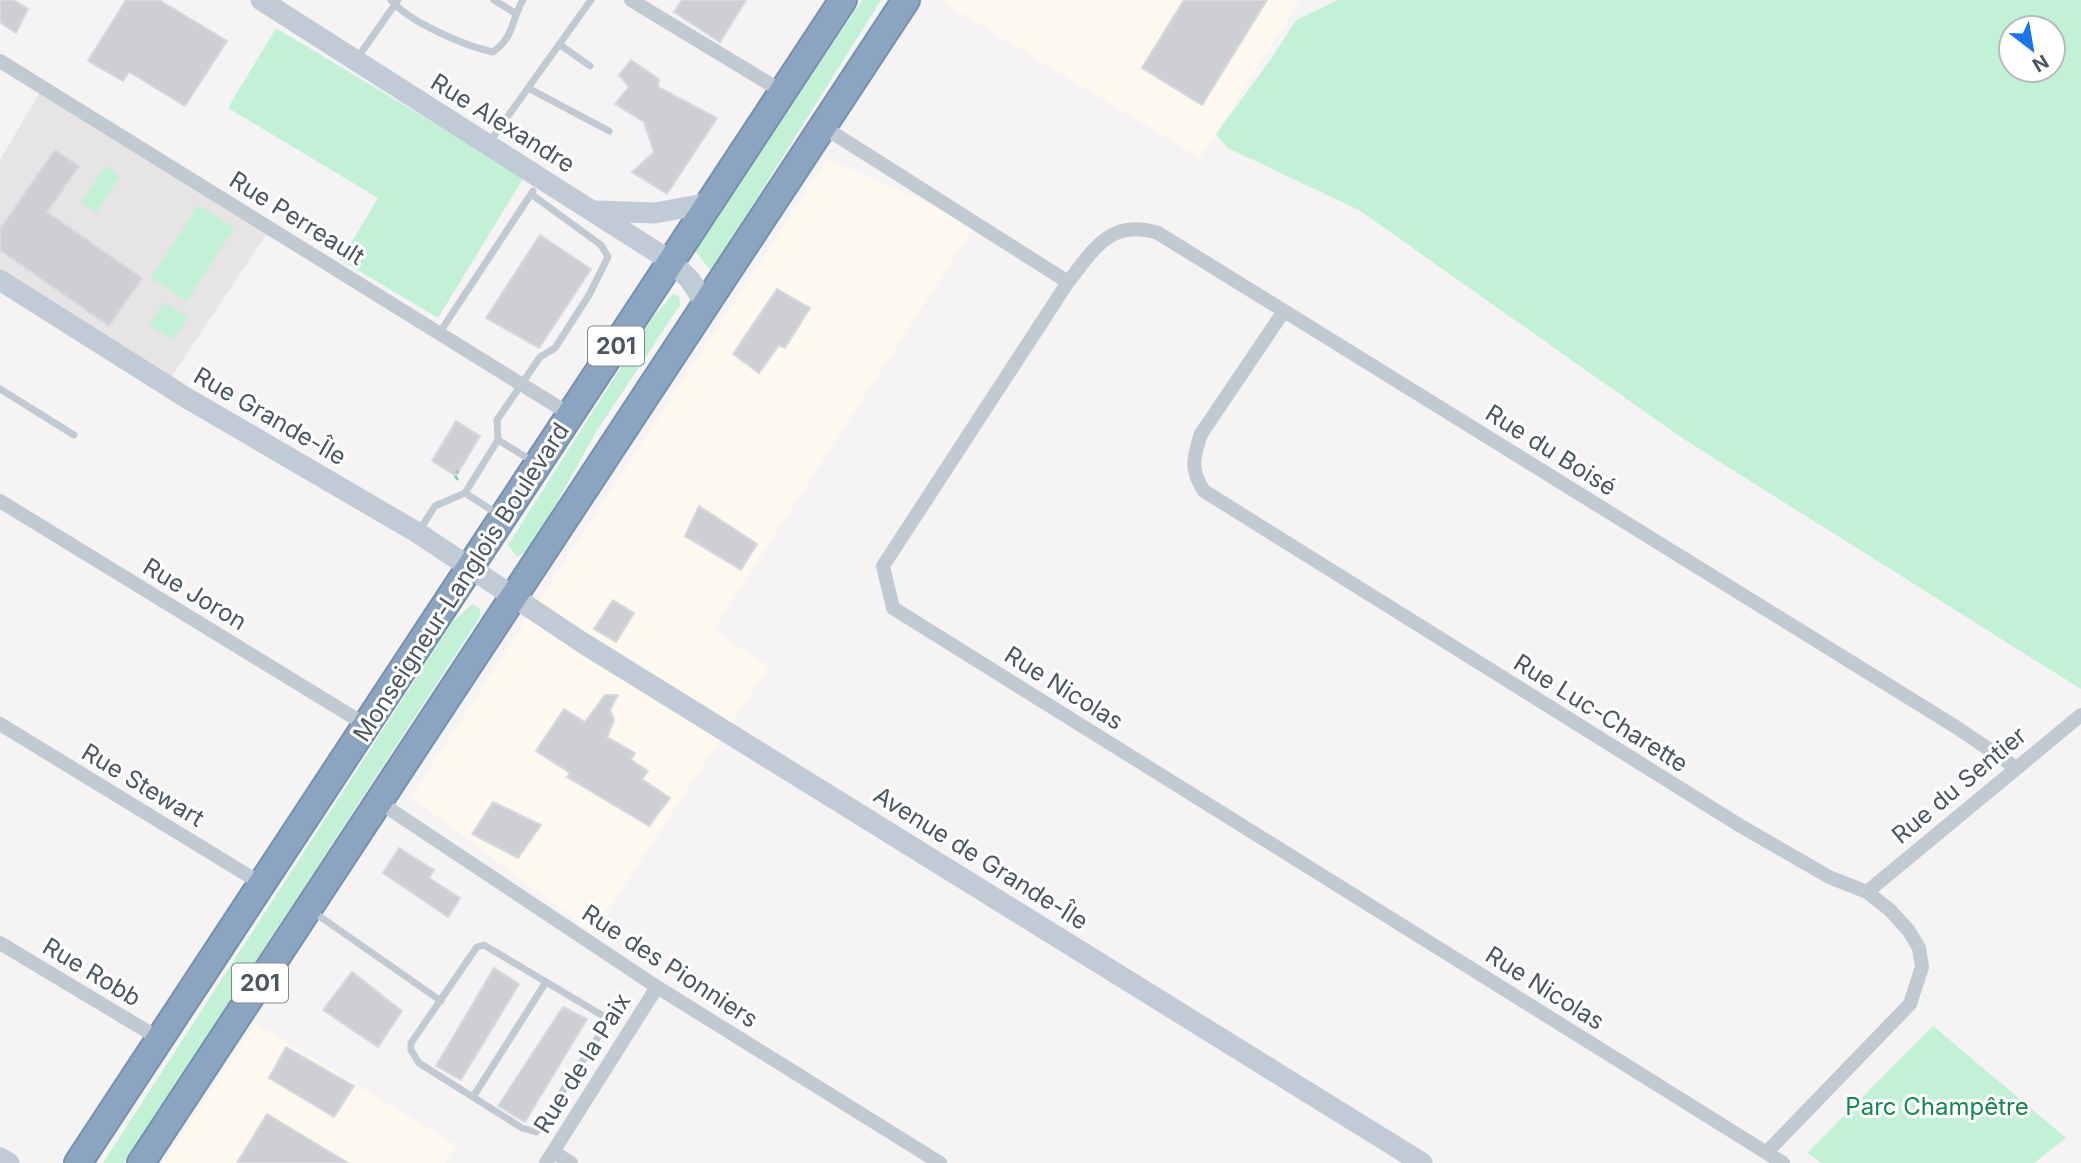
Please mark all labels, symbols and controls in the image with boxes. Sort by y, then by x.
north arrow [1997,14,2067,84]
text: N [2028,50,2053,77]
street label: Rue Alexandre [426,67,580,179]
street label: Rue Perreault [224,165,370,271]
road number: 201 [588,326,644,366]
street label: Rue Grande-Île [189,360,352,471]
street label: Rue du Boisé [1480,398,1622,502]
street label: Monseigneur-Langlois Boulevard [347,417,575,747]
street label: Rue Joron [138,552,252,636]
street label: Rue Nicolas [999,640,1129,736]
street label: Rue Luc-Charette [1509,648,1693,778]
street label: Rue du Sentier [1886,720,2032,850]
street label: Rue Stewart [77,737,209,833]
street label: Avenue de Grande-Île [869,779,1094,936]
street label: Rue des Pionniers [577,898,763,1034]
street label: Rue Robb [38,931,146,1013]
street label: Rue Nicolas [1480,940,1610,1036]
road number: 201 [232,964,288,1002]
street label: Rue de la Paix [527,988,637,1138]
park label: Parc Champêtre [1845,1092,2029,1121]

